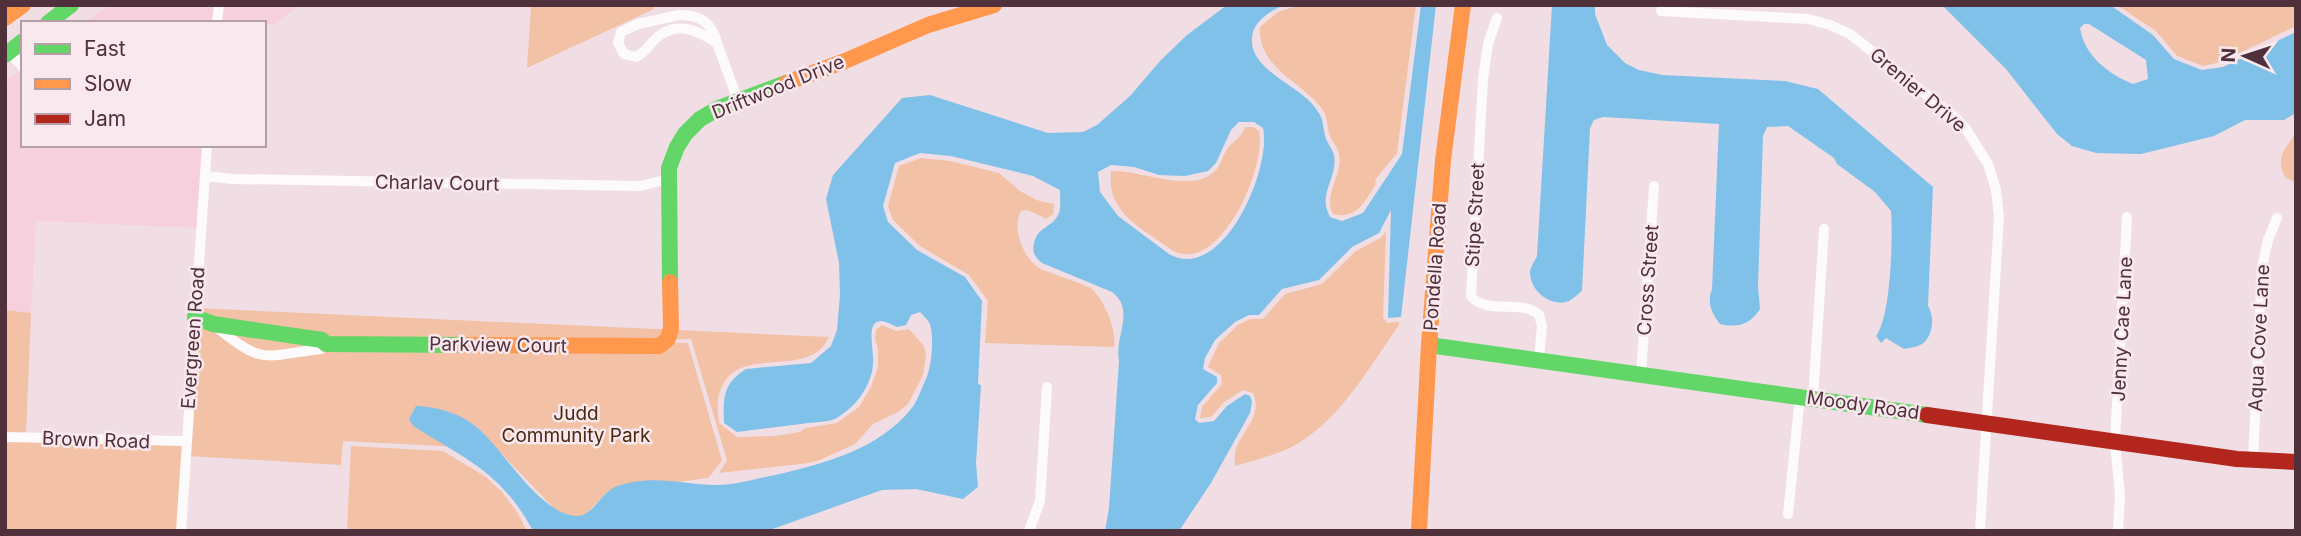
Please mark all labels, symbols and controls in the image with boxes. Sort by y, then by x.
legend [21,21,266,147]
north arrow [2210,21,2280,91]
text: Fast [84,36,126,61]
street label: Grenier Drive [1865,43,1971,137]
text: N [2217,47,2240,63]
street label: Driftwood Drive [708,50,848,124]
text: Slow [84,71,132,96]
text: Jam [84,106,126,131]
street label: Stipe Street [1461,162,1489,268]
street label: Charlav Court [375,170,499,196]
street label: Pondella Road [1419,202,1451,332]
street label: Cross Street [1633,224,1663,336]
street label: Jenny Cae Lane [2107,256,2137,402]
street label: Aqua Cove Lane [2244,264,2274,412]
street label: Evergreen Road [177,266,209,410]
street label: Parkview Court [429,332,567,358]
street label: Moody Road [1805,386,1921,424]
park label: Judd Community Park [502,402,651,447]
street label: Brown Road [41,427,151,453]

